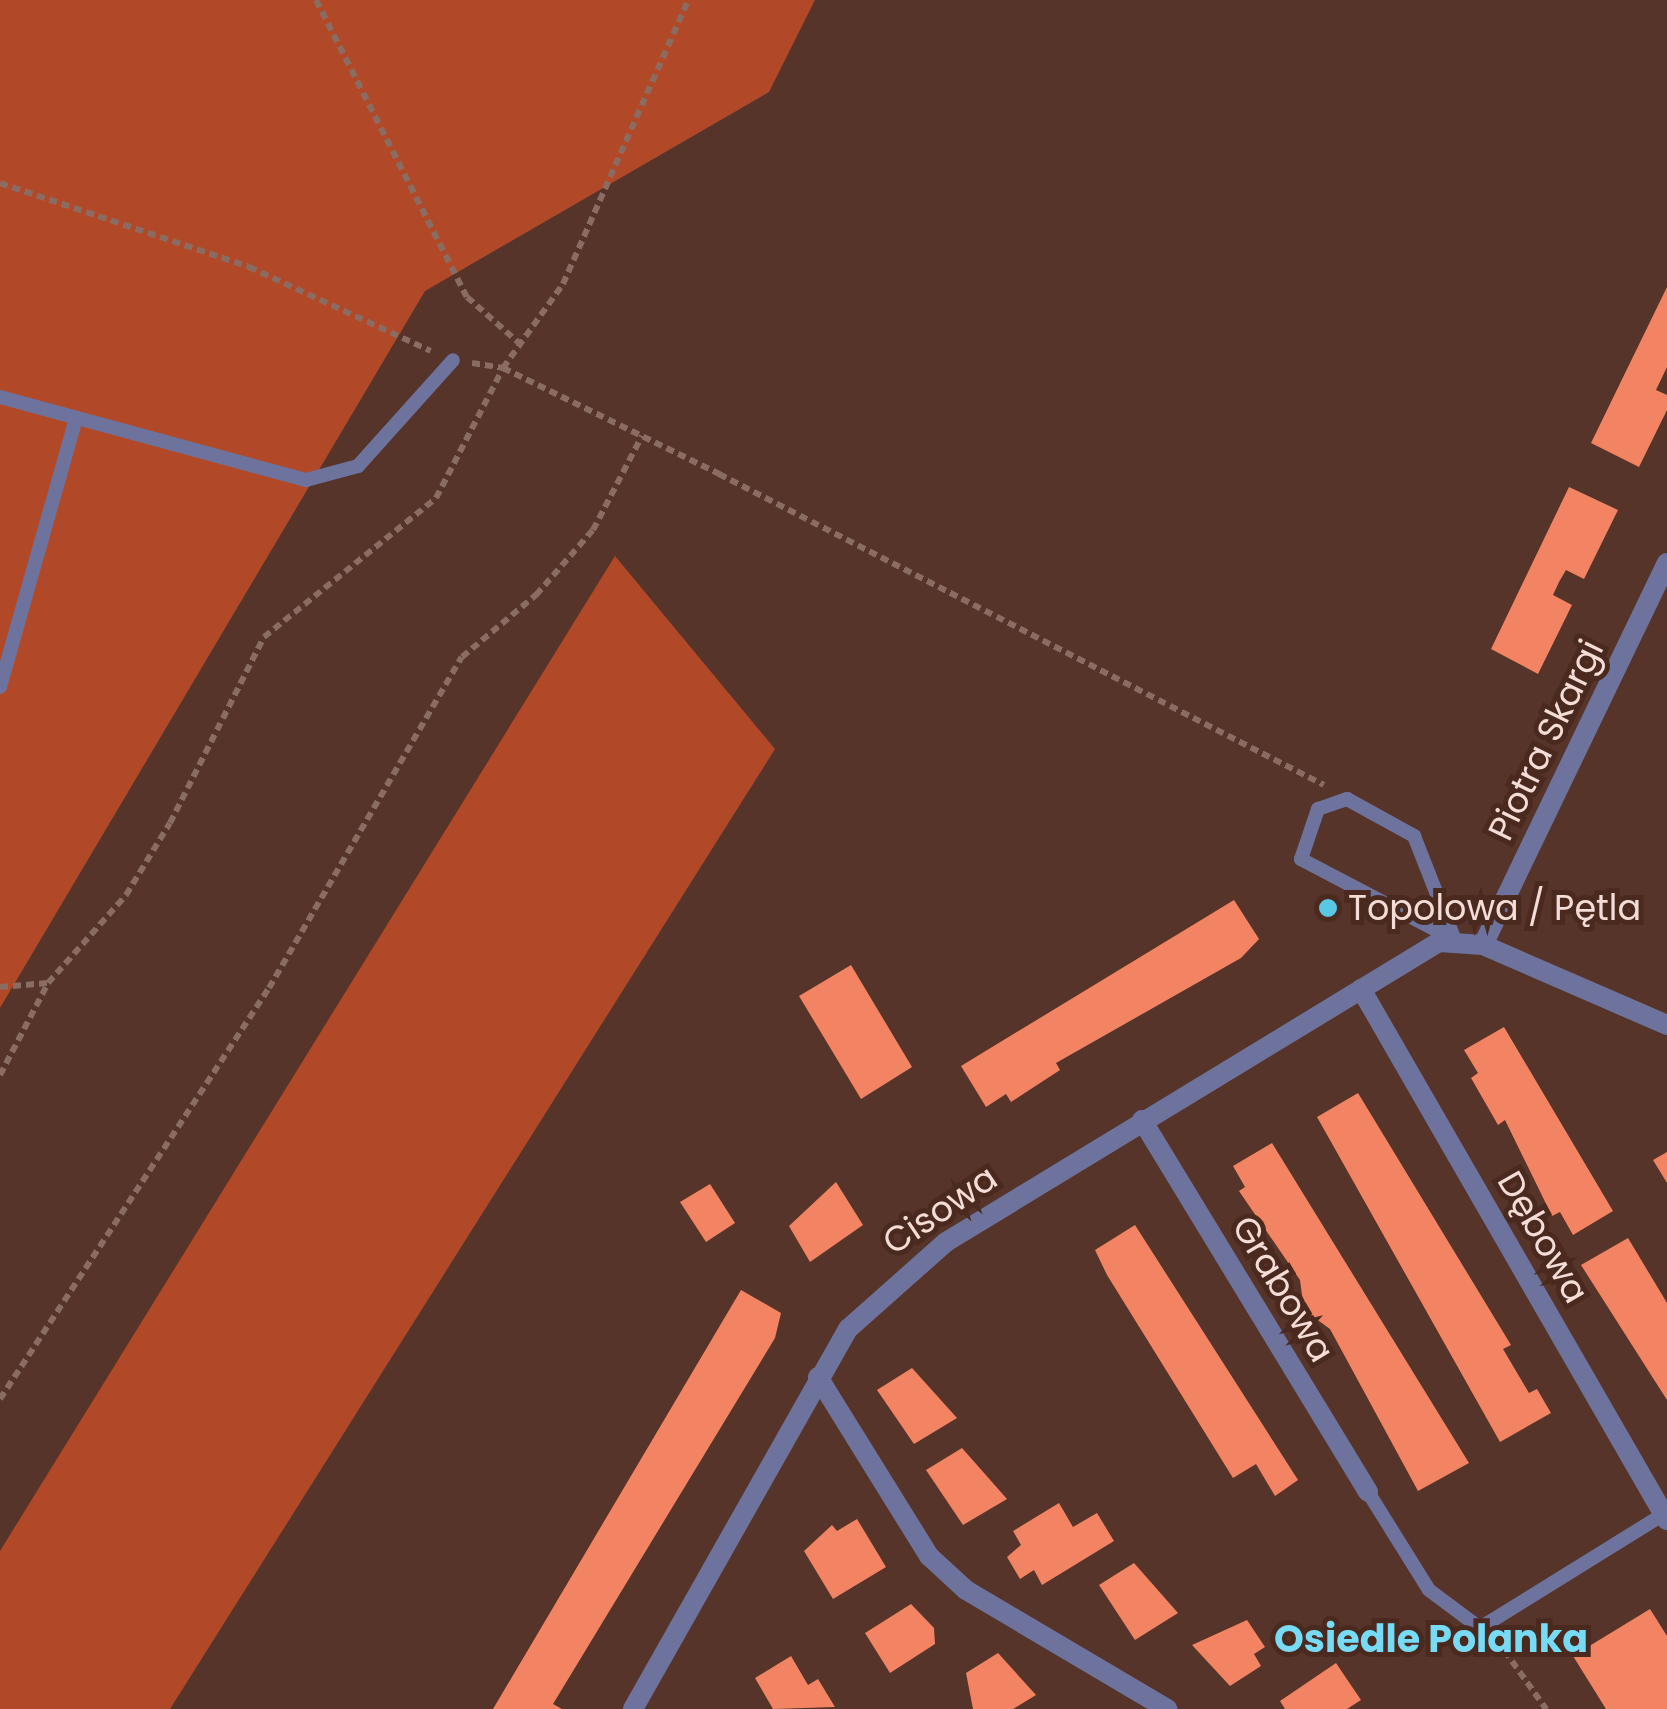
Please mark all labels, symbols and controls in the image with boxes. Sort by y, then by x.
street label: Piotra Skargi [1479,633,1613,847]
place label: Topolowa / Pętla [1348,887,1641,929]
marker: Topolowa / Pętla [1317,897,1339,919]
street label: Cisowa [875,1157,1005,1263]
street label: Dębowa [1489,1164,1597,1310]
street label: Grabowa [1223,1209,1343,1369]
district label: Osiedle Polanka [1274,1616,1588,1662]

